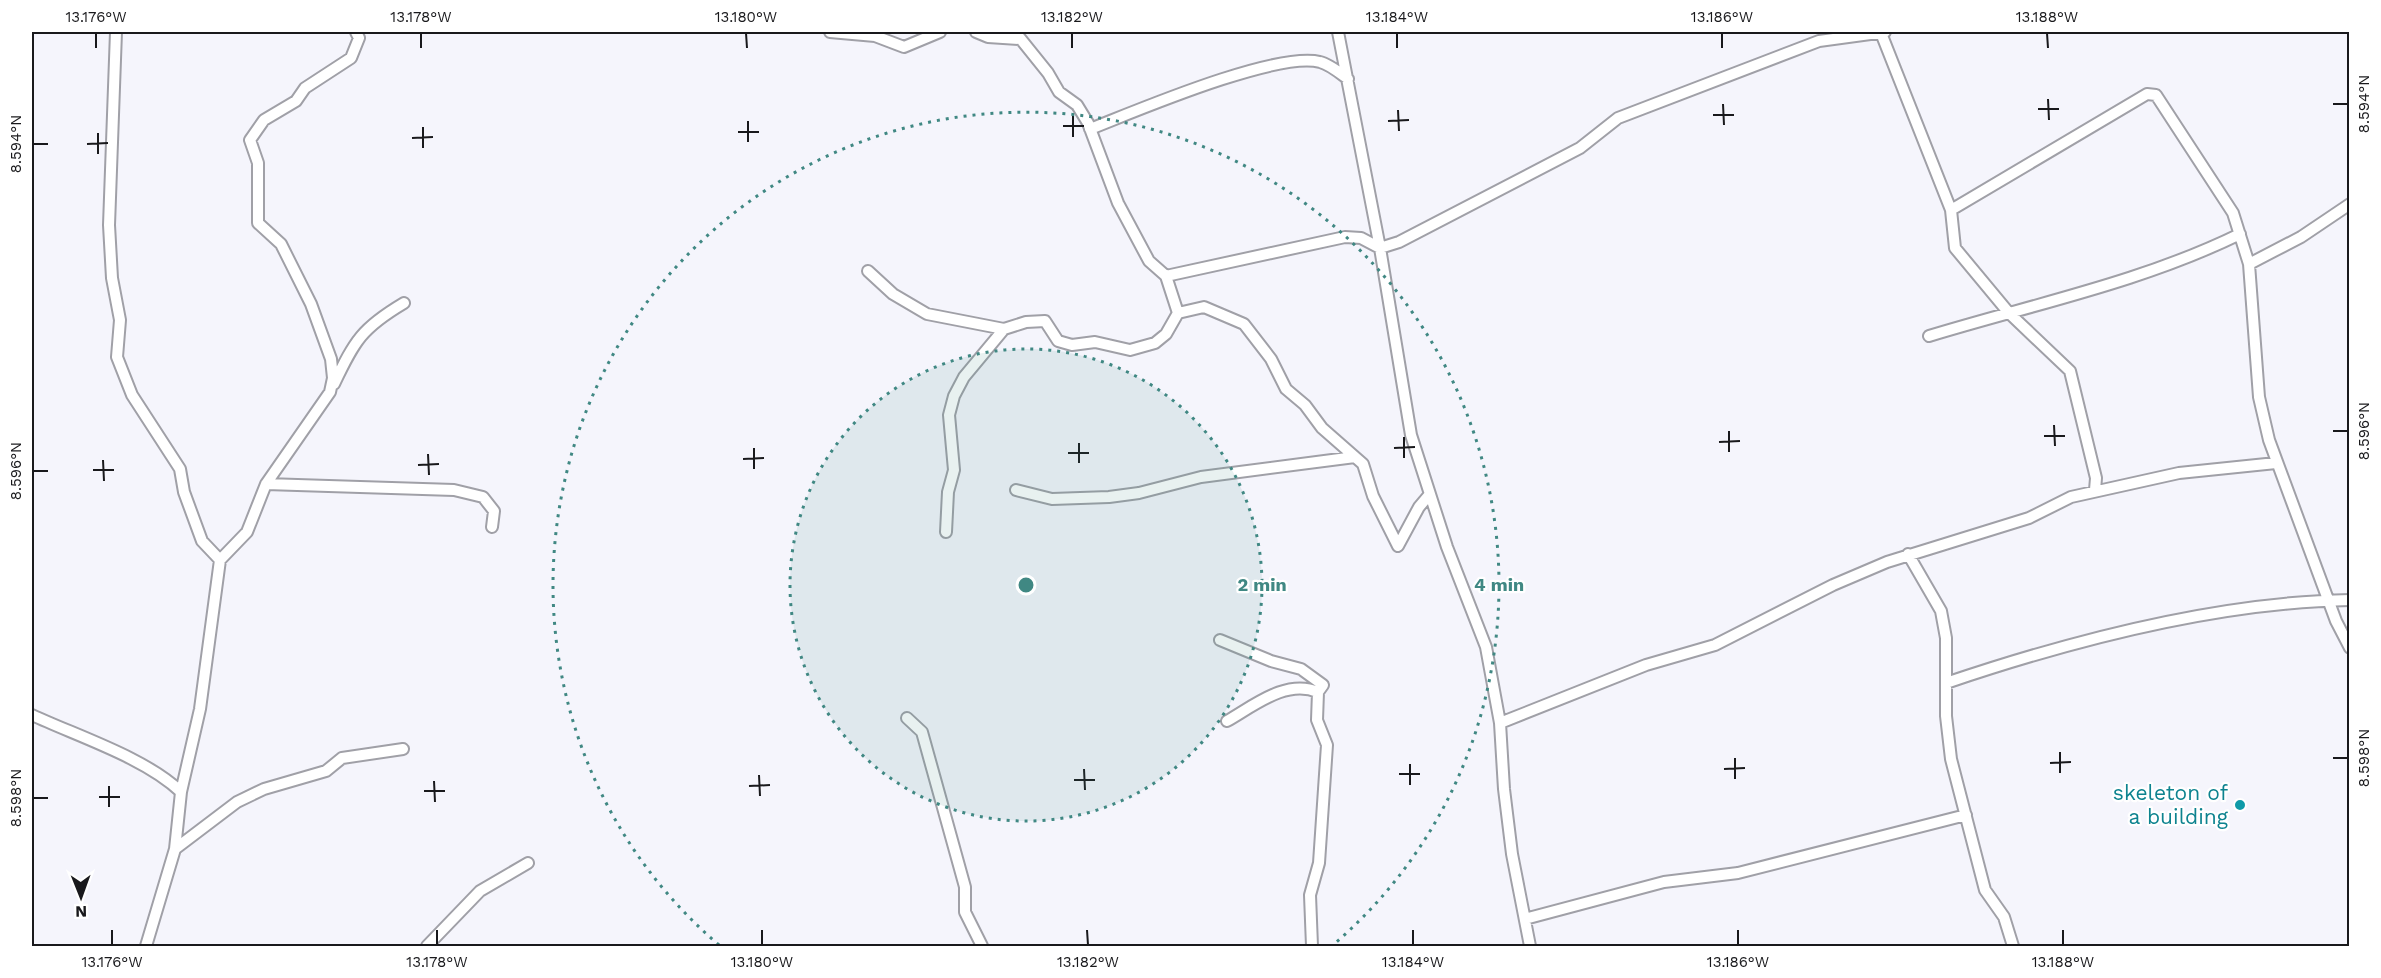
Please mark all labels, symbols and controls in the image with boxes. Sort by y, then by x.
text: 13.176°W [65,8,127,26]
text: 13.178°W [390,8,452,26]
text: 13.180°W [715,8,777,26]
text: 13.182°W [1041,8,1103,26]
text: 13.184°W [1366,8,1428,26]
text: 13.186°W [1691,8,1753,26]
text: 13.188°W [2016,8,2078,26]
text: 8.594°N [2355,75,2373,133]
text: 8.594°N [7,115,25,173]
text: 8.596°N [2355,402,2373,460]
text: 8.596°N [7,442,25,500]
text: 2 min [1237,574,1287,595]
text: 4 min [1474,574,1524,595]
centre of rings [1016,575,1036,595]
text: 8.598°N [2355,729,2373,787]
text: 8.598°N [7,769,25,827]
place label: skeleton of a building [2113,780,2229,829]
marker: skeleton of a building [2233,798,2247,812]
north arrow [51,867,111,927]
text: N [75,902,87,921]
text: 13.176°W [81,953,143,971]
text: 13.178°W [406,953,468,971]
text: 13.180°W [731,953,793,971]
text: 13.182°W [1057,953,1119,971]
text: 13.184°W [1382,953,1444,971]
text: 13.186°W [1707,953,1769,971]
text: 13.188°W [2032,953,2094,971]

